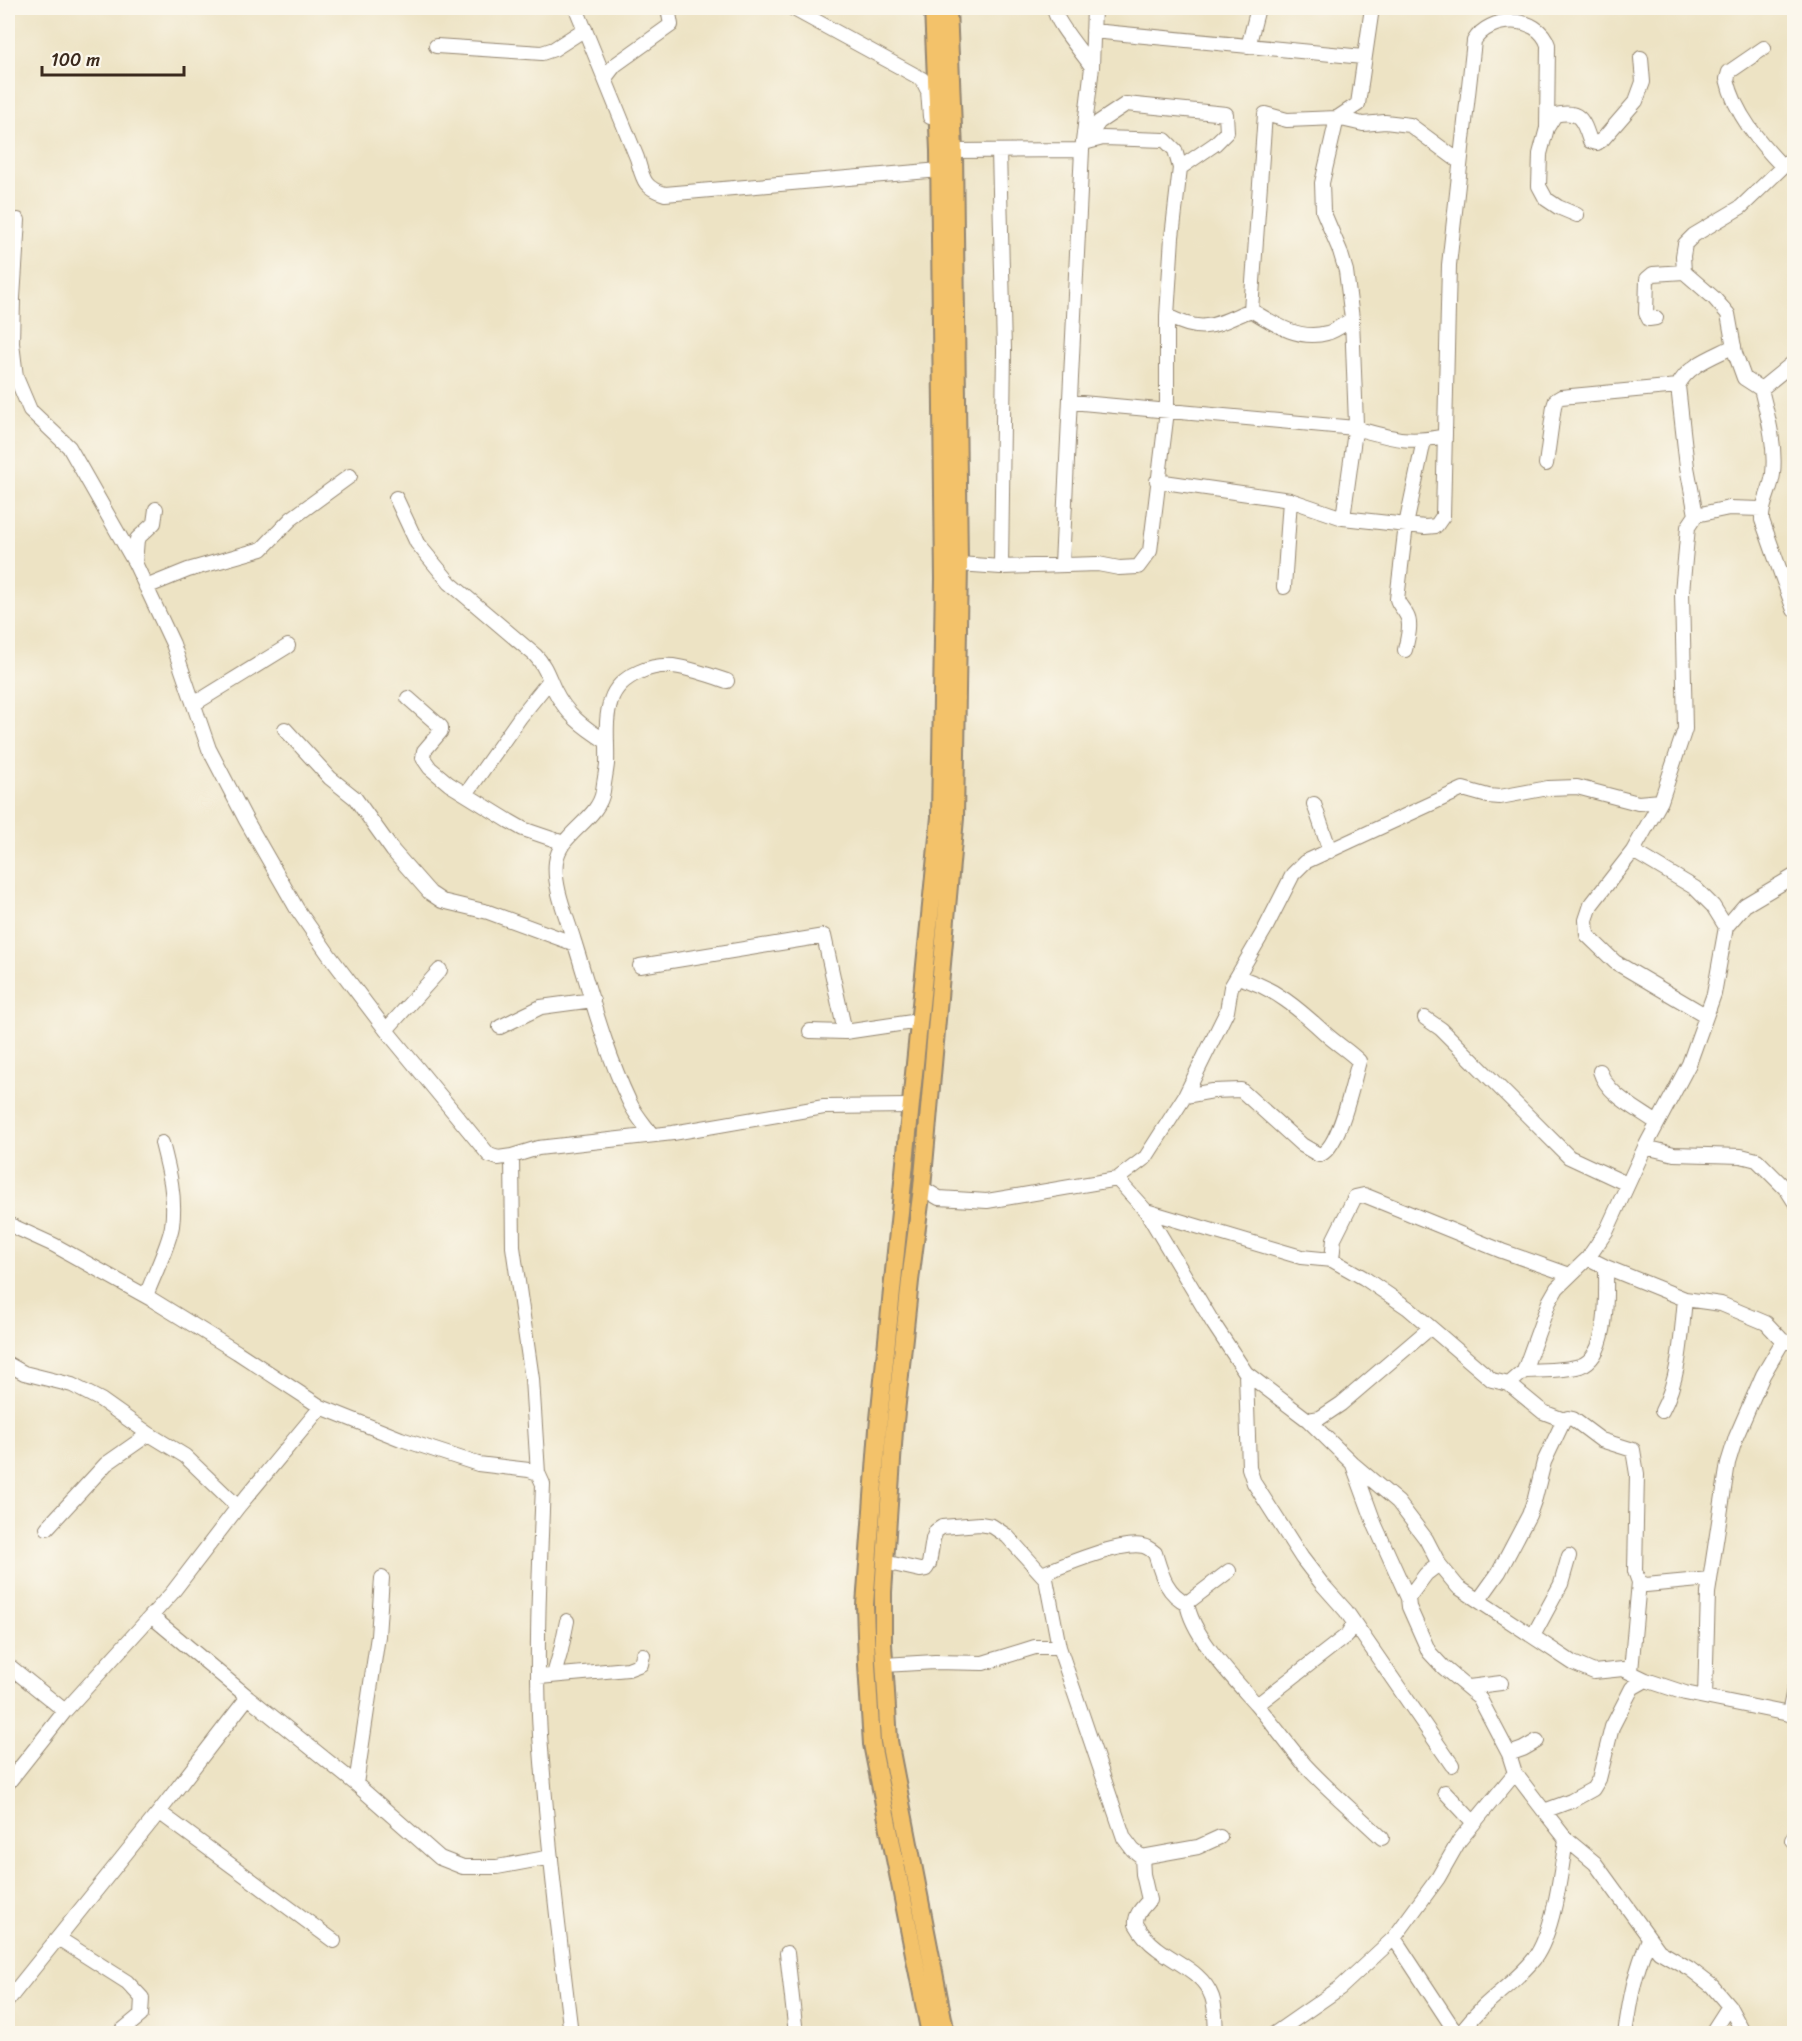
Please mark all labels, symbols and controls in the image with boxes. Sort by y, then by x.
scale bar [42,39,184,77]
text: 100 m [51,44,100,76]

